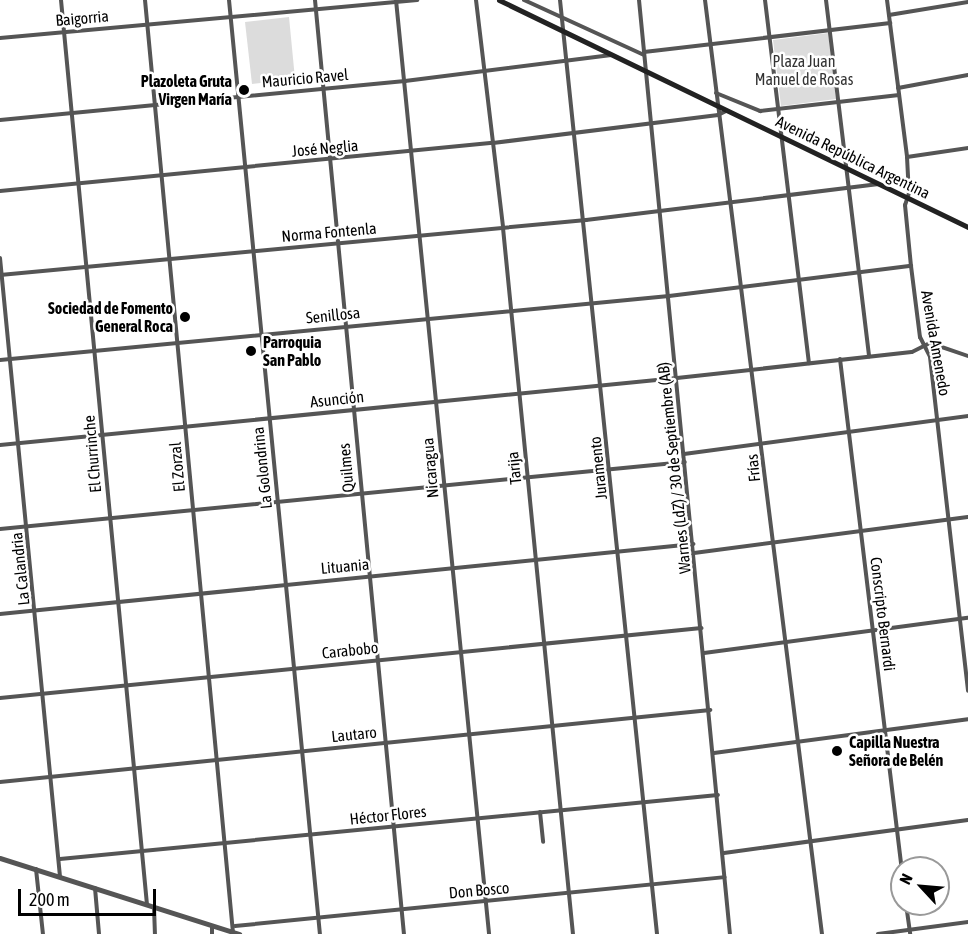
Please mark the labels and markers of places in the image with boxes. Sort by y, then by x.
place label: Plazoleta Gruta Virgen María [141,71,232,109]
marker: Plazoleta Gruta Virgen María [237,83,251,97]
place label: Sociedad de Fomento General Roca [48,298,173,336]
marker: Sociedad de Fomento General Roca [178,310,192,324]
place label: Parroquia San Pablo [263,332,321,370]
marker: Parroquia San Pablo [244,344,258,358]
place label: Capilla Nuestra Señora de Belén [849,732,943,770]
marker: Capilla Nuestra Señora de Belén [830,744,844,758]

